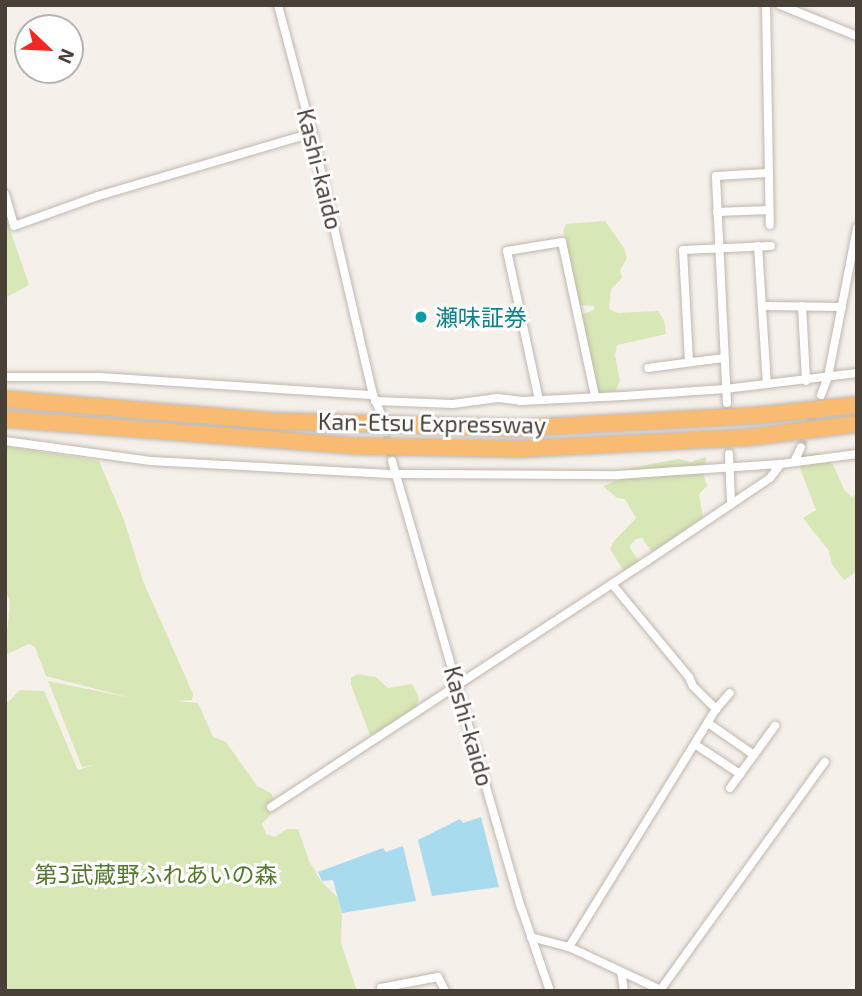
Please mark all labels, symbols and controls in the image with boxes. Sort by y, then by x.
north arrow [14,14,84,84]
text: N [54,46,80,67]
street label: Kashi-kaido [292,106,348,232]
place label: 瀬味証券 [435,303,527,331]
marker: 瀬味証券 [413,309,429,325]
street label: Kan-Etsu Expressway [318,407,546,439]
street label: Kashi-kaido [439,663,499,789]
park label: 第3武蔵野ふれあいの森 [35,860,277,888]

